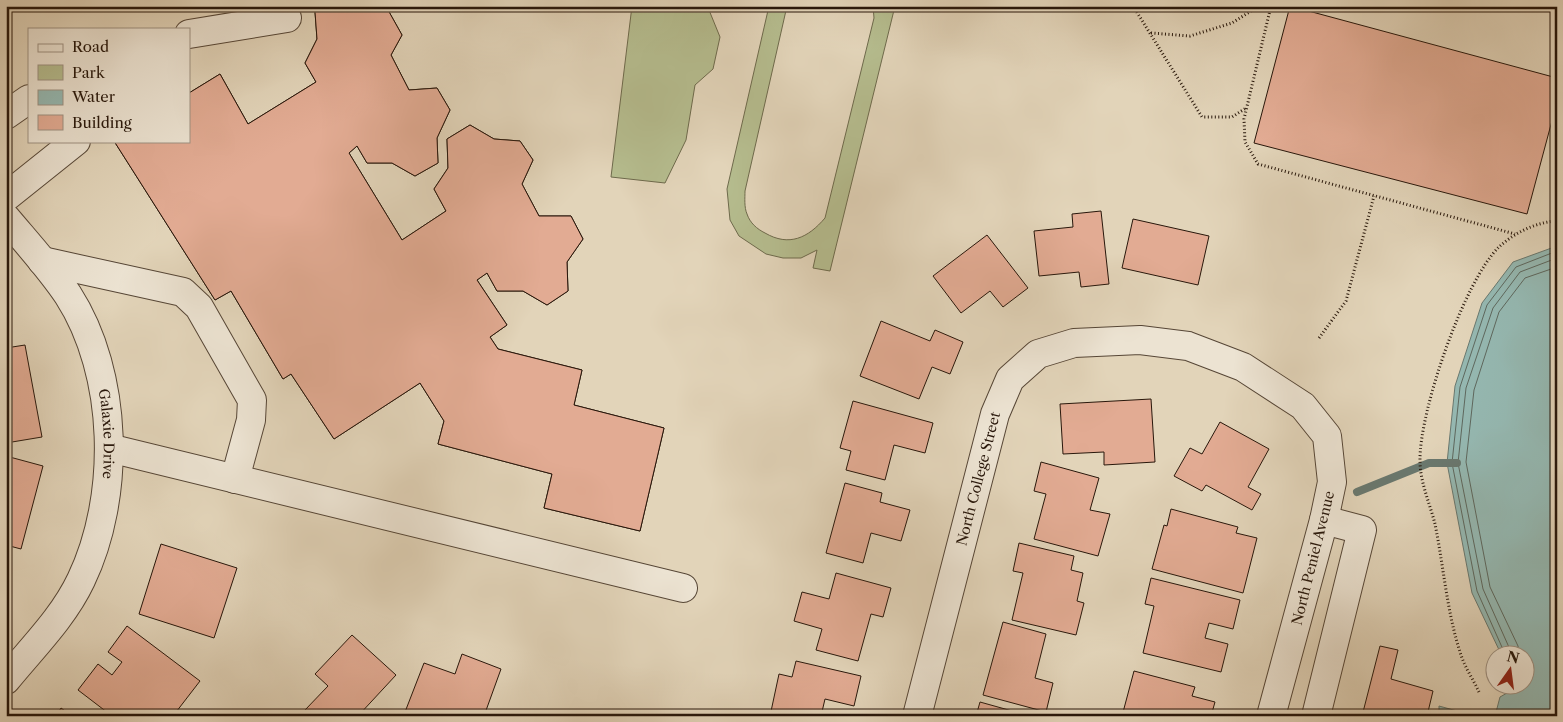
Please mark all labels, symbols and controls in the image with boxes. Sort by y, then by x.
legend [28,28,190,142]
text: Road [72,37,109,56]
text: Park [72,63,106,82]
text: Water [71,87,116,106]
text: Building [72,113,132,132]
street label: Galaxie Drive [95,387,118,480]
street label: North College Street [952,410,1004,548]
street label: North Peniel Avenue [1288,489,1338,627]
north arrow [1486,644,1536,694]
text: N [1505,647,1521,668]

